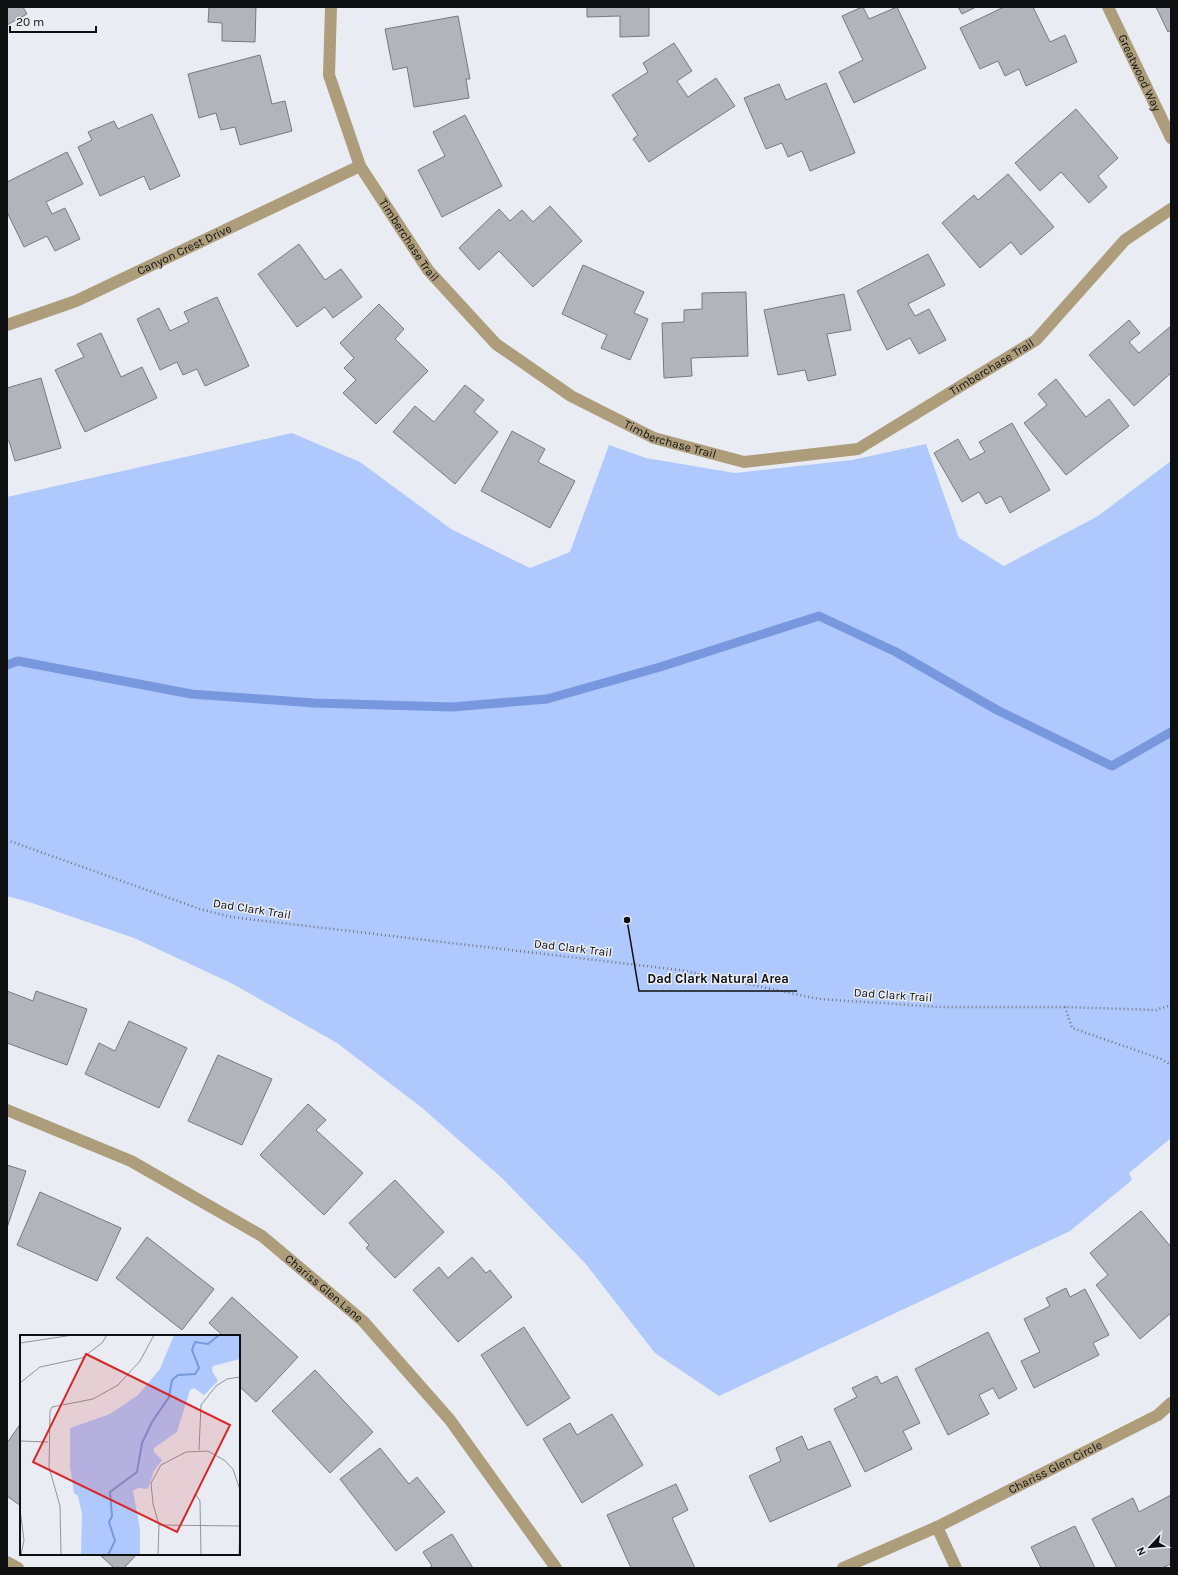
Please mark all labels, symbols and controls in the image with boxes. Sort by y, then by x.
scale bar [10,8,96,34]
text: 20 m [16,15,44,29]
street label: Greatwood Way [1115,32,1164,114]
street label: Timberchase Trail [376,196,442,284]
street label: Canyon Crest Drive [135,221,234,278]
street label: Timberchase Trail [947,336,1037,398]
street label: Timberchase Trail [622,417,718,461]
street label: Dad Clark Trail [212,896,292,922]
street label: Dad Clark Trail [533,936,613,960]
callout: Dad Clark Natural Area [639,966,797,991]
text: Dad Clark Natural Area [647,971,789,986]
street label: Dad Clark Trail [853,985,933,1005]
street label: Chariss Glen Lane [282,1251,366,1325]
inset map [20,1335,240,1555]
street label: Chariss Glen Circle [1006,1438,1104,1497]
north arrow [1130,1527,1170,1567]
text: N [1134,1545,1149,1558]

